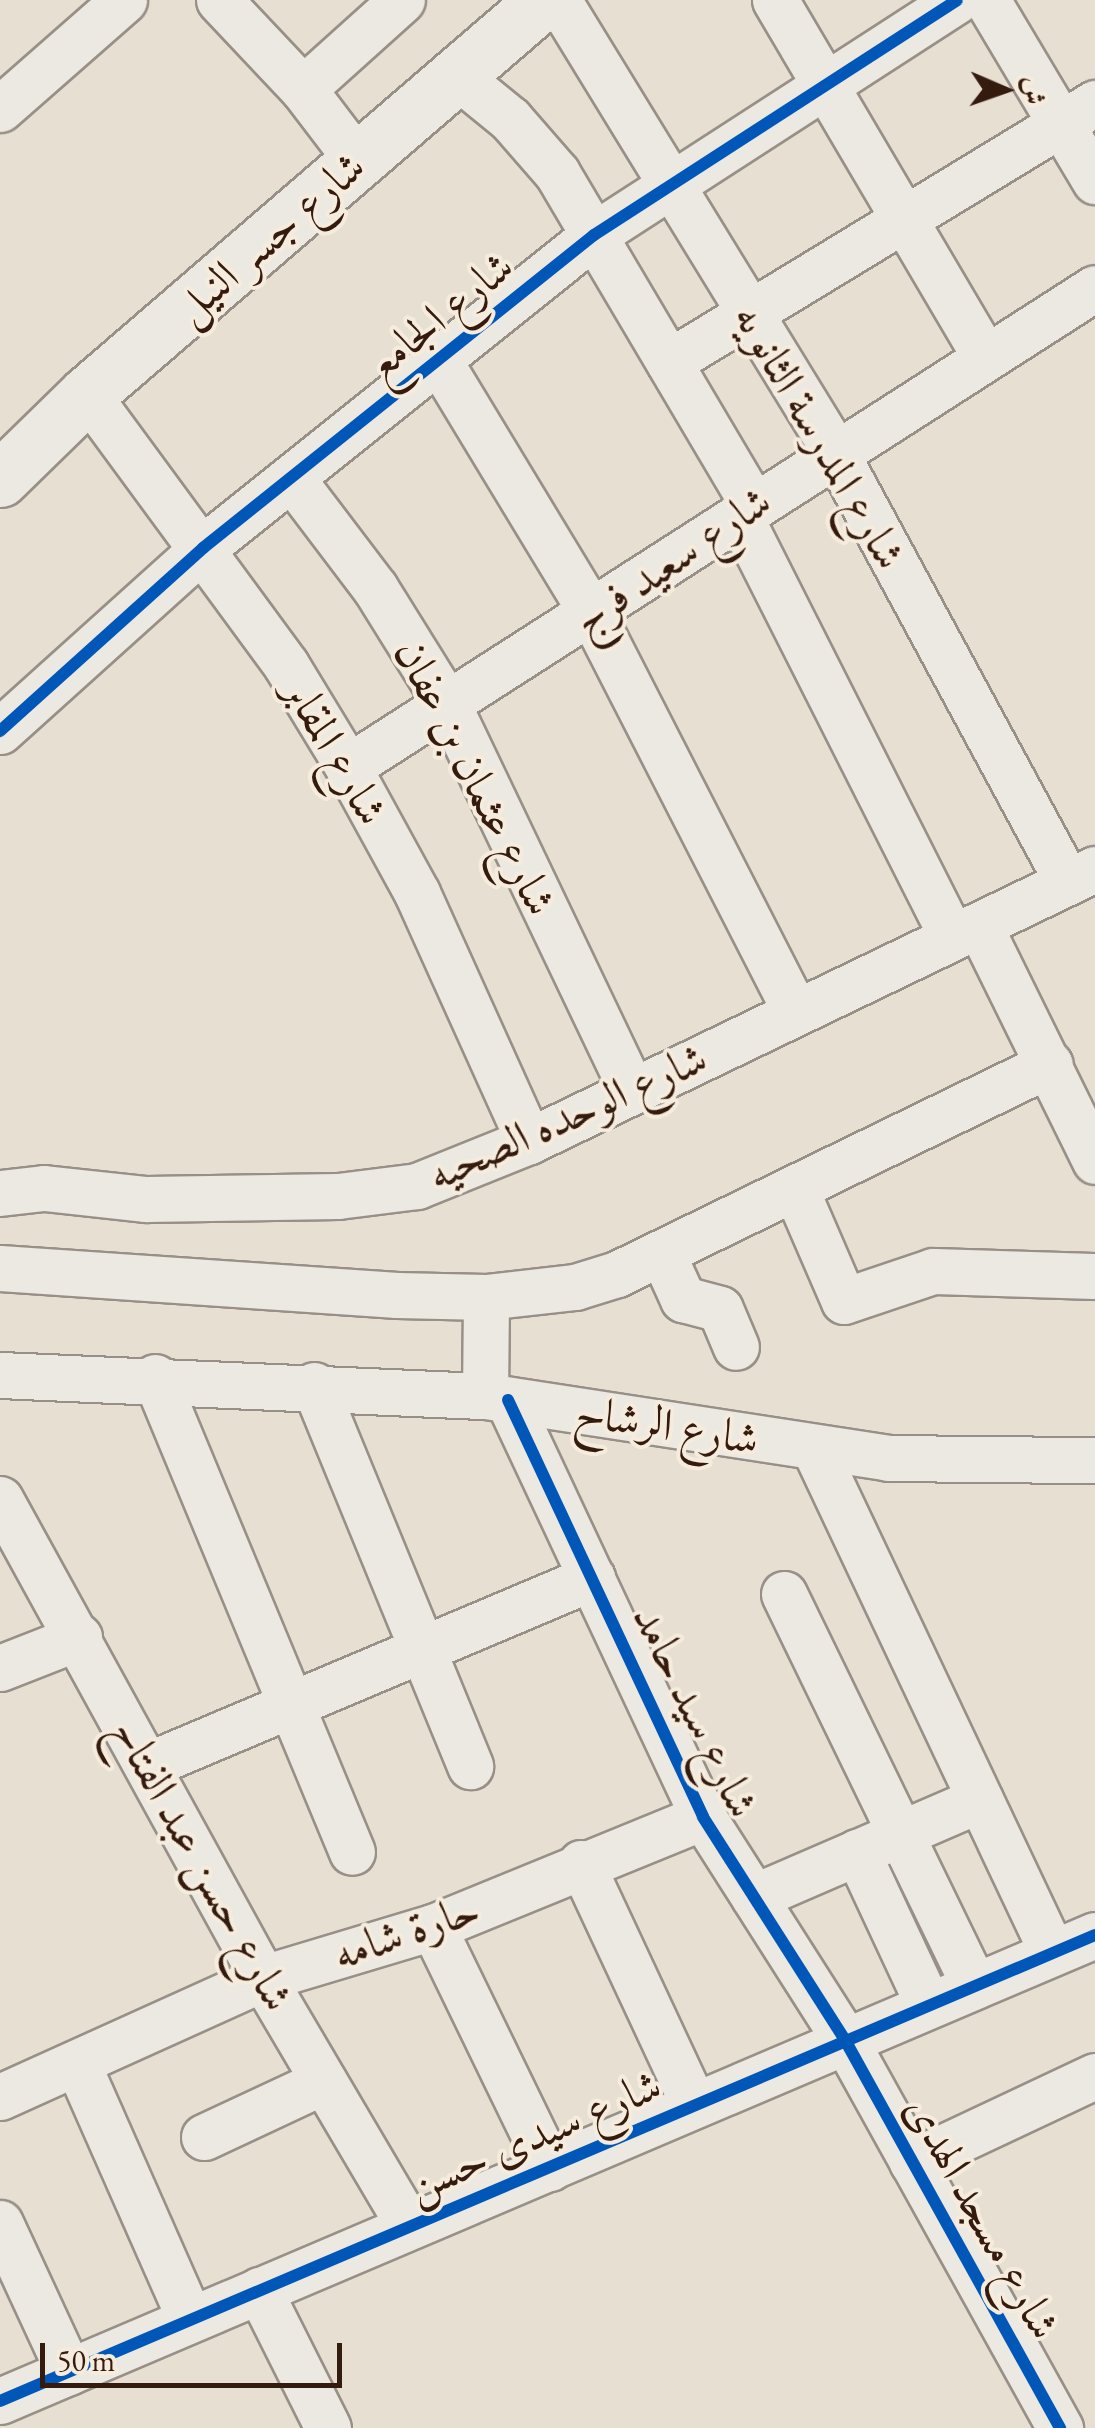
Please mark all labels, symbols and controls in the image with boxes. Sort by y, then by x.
north arrow [955,40,1055,140]
text: ش [1017,77,1053,106]
street label: شارع جسر النيل [162,139,376,335]
street label: شارع الجامع [354,239,524,391]
street label: شارع المدرسة الثانويه [722,294,918,578]
street label: شارع سعيد فرج [561,474,781,646]
street label: شارع عثمان بن عفان [383,630,569,924]
street label: شارع المقابر [272,668,400,834]
street label: شارع الوحده الصحيه [419,1030,715,1202]
street label: شارع الرشاح [571,1384,763,1466]
street label: شارع سيد حامد [621,1596,771,1826]
street label: شارع حسن عبد الفتاح [100,1708,306,2020]
street label: حارة شامه [326,1881,486,1981]
street label: شارع سيدى حسن [399,2057,669,2213]
street label: شارع مسجد الهدى [894,2086,1072,2348]
scale bar [45,2323,348,2385]
text: 50 m [57,2341,115,2380]

